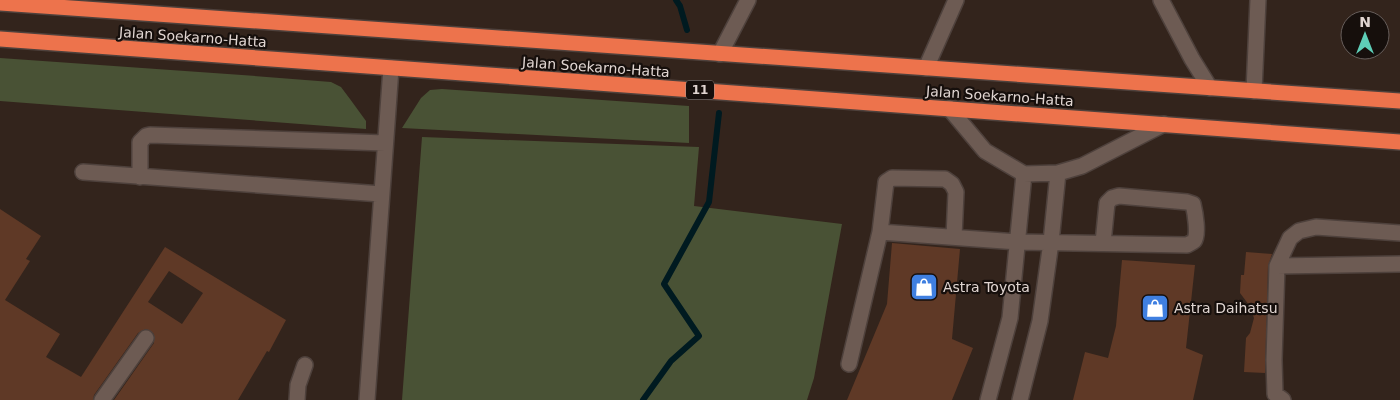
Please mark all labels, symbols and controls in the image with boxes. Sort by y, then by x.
north arrow [1340,10,1390,60]
text: N [1359,14,1371,30]
street label: Jalan Soekarno-Hatta [118,24,267,50]
street label: Jalan Soekarno-Hatta [521,54,670,80]
road number: 11 [686,80,714,100]
street label: Jalan Soekarno-Hatta [925,83,1074,109]
shop icon: Astra Toyota [909,272,939,302]
place label: Astra Toyota [943,279,1030,295]
shop icon: Astra Daihatsu [1140,293,1170,323]
place label: Astra Daihatsu [1174,300,1278,316]

